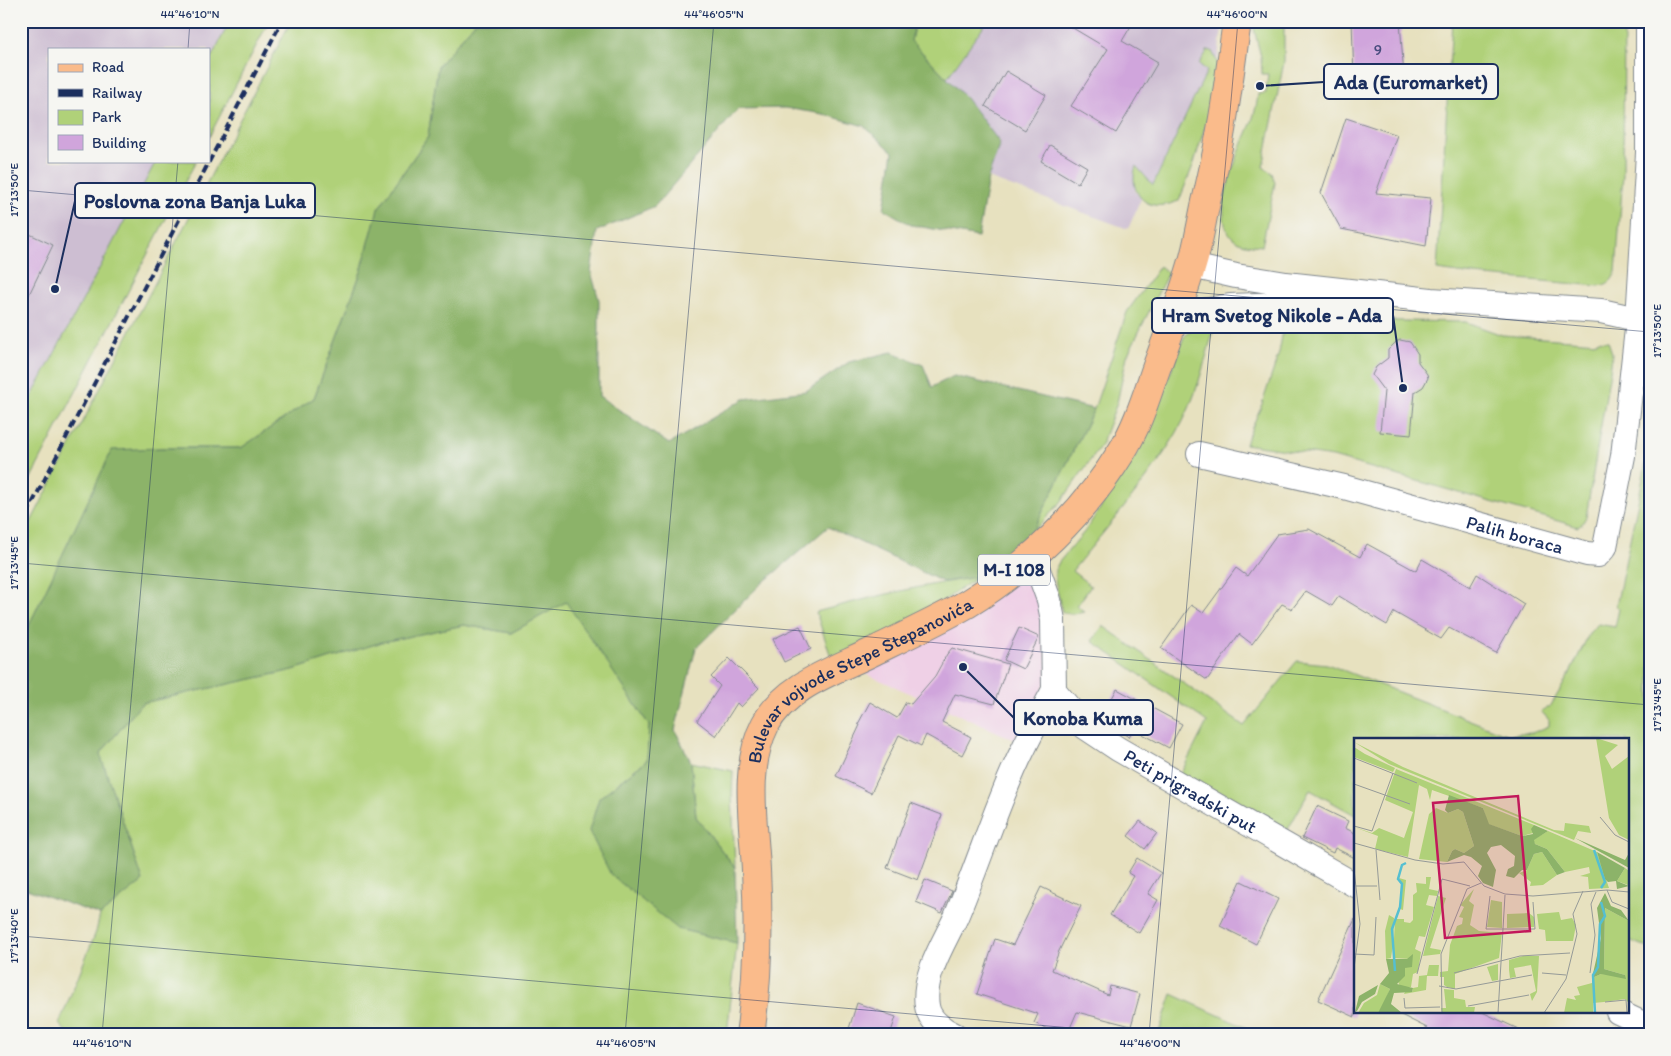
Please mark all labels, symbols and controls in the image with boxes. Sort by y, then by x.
text: 44°46'10"N [160,7,220,21]
text: 44°46'05"N [684,7,744,21]
text: 44°46'00"N [1206,7,1268,21]
house number: 9 [1374,40,1382,59]
legend [48,48,210,162]
text: Road [92,58,125,76]
callout: Ada (Euromarket) [1324,64,1498,99]
text: Ada (Euromarket) [1333,70,1488,95]
text: Railway [92,84,142,102]
text: Park [92,108,122,126]
text: Building [92,134,146,152]
text: 17°13'50"E [7,163,21,217]
callout: Poslovna zona Banja Luka [75,183,315,218]
text: Poslovna zona Banja Luka [84,189,307,214]
callout: Hram Svetog Nikole - Ada [1152,298,1393,333]
text: Hram Svetog Nikole - Ada [1162,303,1383,328]
text: 17°13'50"E [1650,304,1664,358]
street label: Palih boraca [1464,510,1566,559]
text: 17°13'45"E [7,536,21,590]
road number: M-I 108 [978,554,1050,586]
street label: Bulevar vojvode Stepe Stepanovića [743,592,977,765]
text: 17°13'45"E [1650,678,1664,732]
callout: Konoba Kuma [1014,700,1153,735]
text: Konoba Kuma [1023,706,1143,730]
inset map [1354,738,1628,1014]
street label: Peti prigradski put [1120,744,1261,838]
text: 17°13'40"E [7,908,21,964]
text: 44°46'10"N [72,1036,132,1050]
text: 44°46'05"N [596,1036,656,1050]
text: 44°46'00"N [1119,1036,1181,1050]

